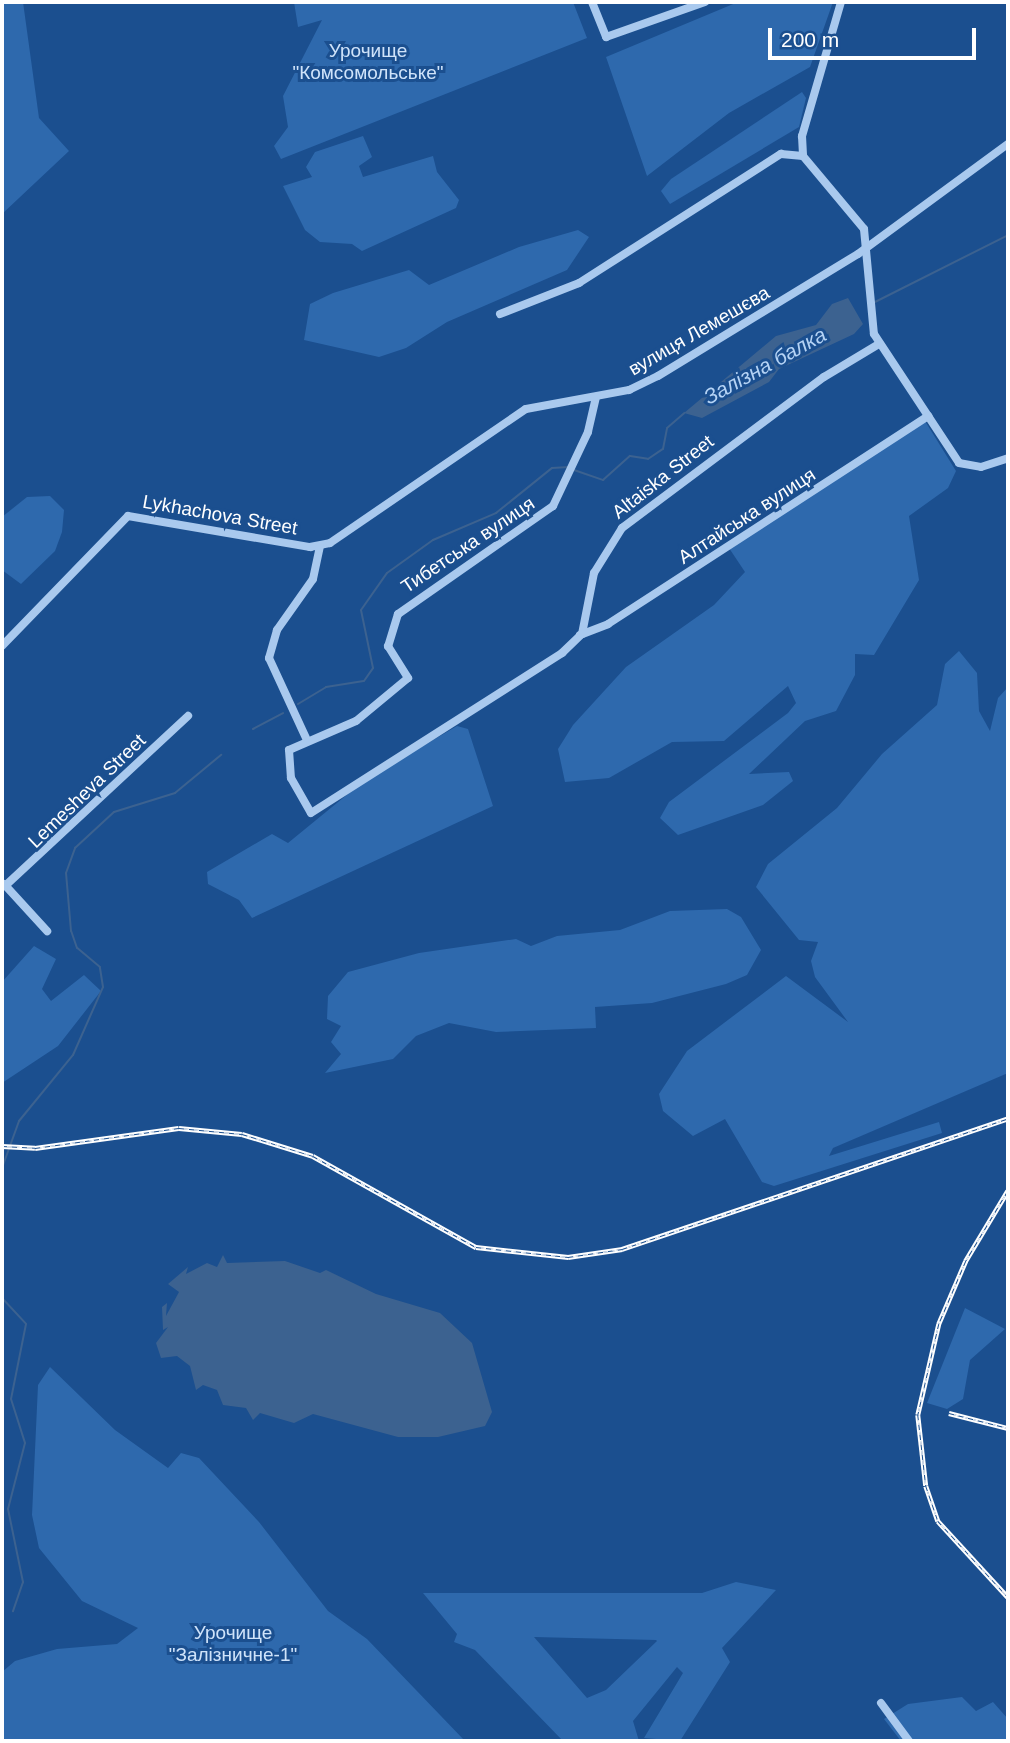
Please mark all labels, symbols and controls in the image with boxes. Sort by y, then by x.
scale bar [772,14,980,58]
text: 200 m [781,28,839,51]
park label: Урочище "Комсомольське" [292,40,444,84]
street label: вулиця Лемешєва [624,281,774,381]
water label: Залізна балка [699,322,831,410]
street label: Altaiska Street [608,430,718,524]
street label: Алтайська вулиця [674,463,820,569]
street label: Lykhachova Street [141,490,299,540]
street label: Тибетська вулиця [397,492,539,598]
street label: Lemesheva Street [24,729,150,853]
park label: Урочище "Залізничне-1" [169,1622,297,1666]

